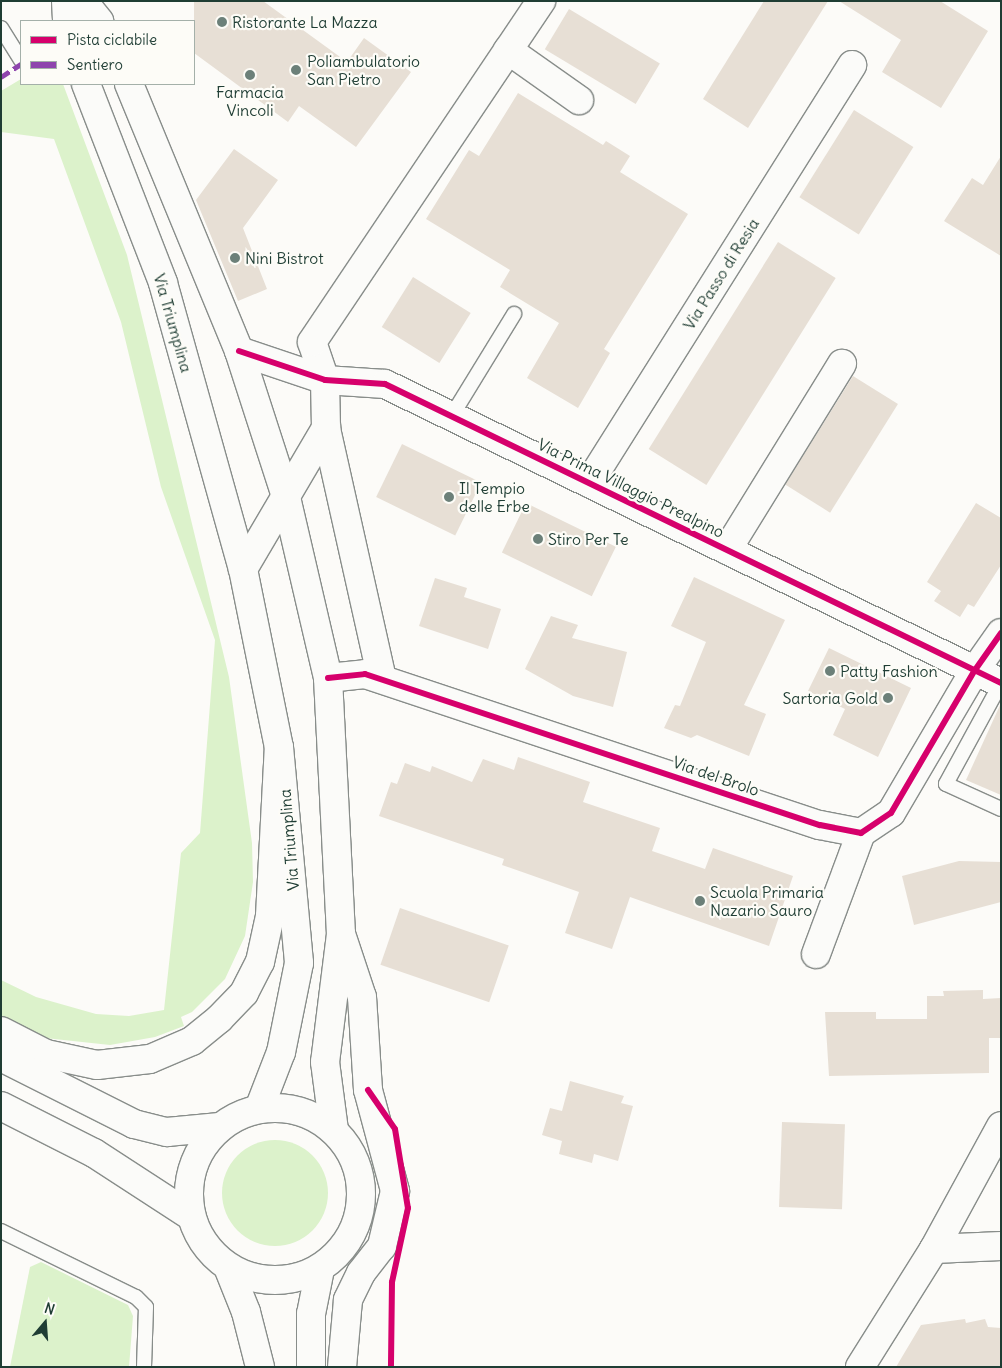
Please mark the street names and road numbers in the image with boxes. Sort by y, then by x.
street label: Via Passo di Resia [679,215,763,333]
street label: Via Triumplina [150,271,196,375]
street label: Via Prima Villaggio Prealpino [535,434,727,542]
street label: Via del Brolo [670,752,762,800]
street label: Via Triumplina [275,788,303,892]

